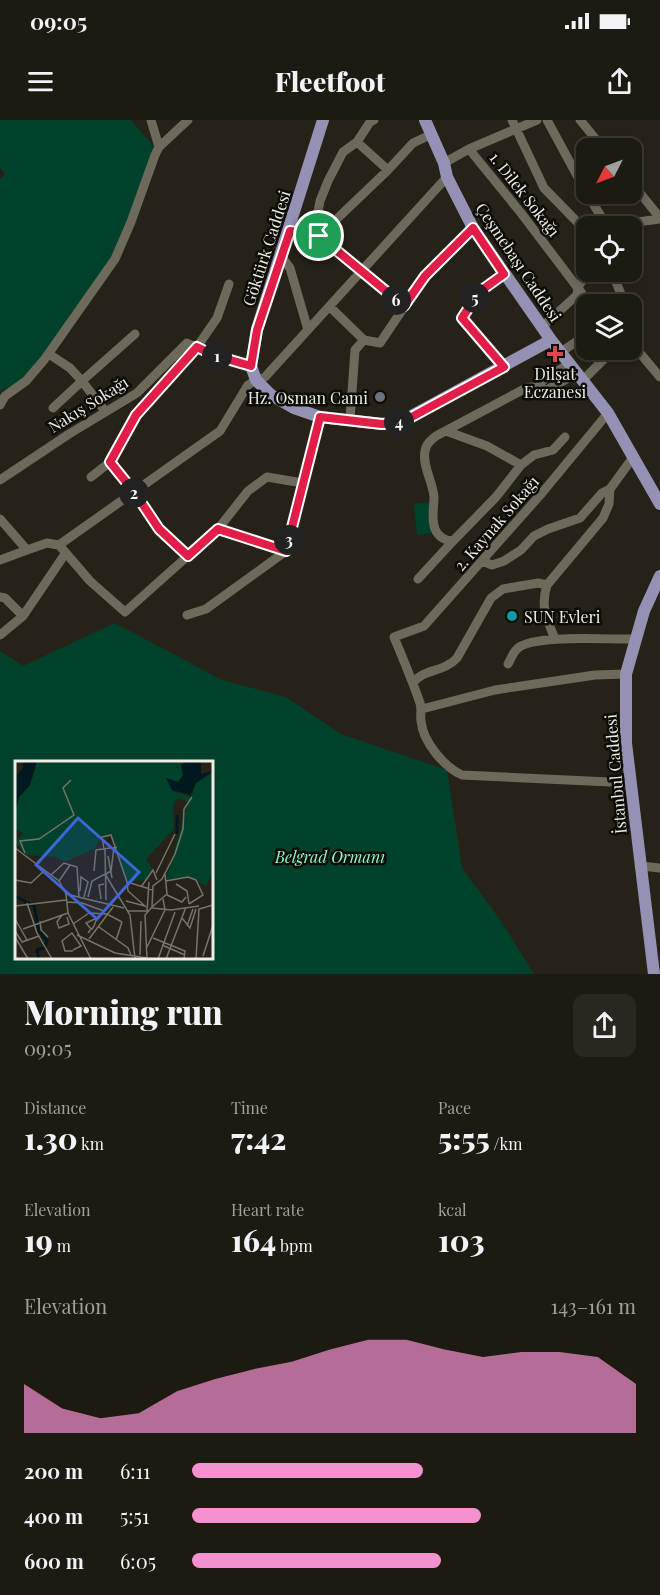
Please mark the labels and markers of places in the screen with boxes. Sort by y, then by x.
pin [293,210,344,261]
pin: 5 [460,283,490,313]
pin: 6 [381,285,411,315]
pin: 1 [202,341,232,371]
marker: Dilşat Eczanesi [548,347,562,361]
place label: Dilşat Eczanesi [524,363,587,402]
place label: Hz. Osman Cami [248,387,368,408]
marker: Hz. Osman Cami [373,390,387,404]
pin: 4 [384,407,414,437]
pin: 2 [119,478,149,508]
pin: 3 [274,525,304,555]
place label: SUN Evleri [524,606,601,627]
marker: SUN Evleri [505,609,519,623]

